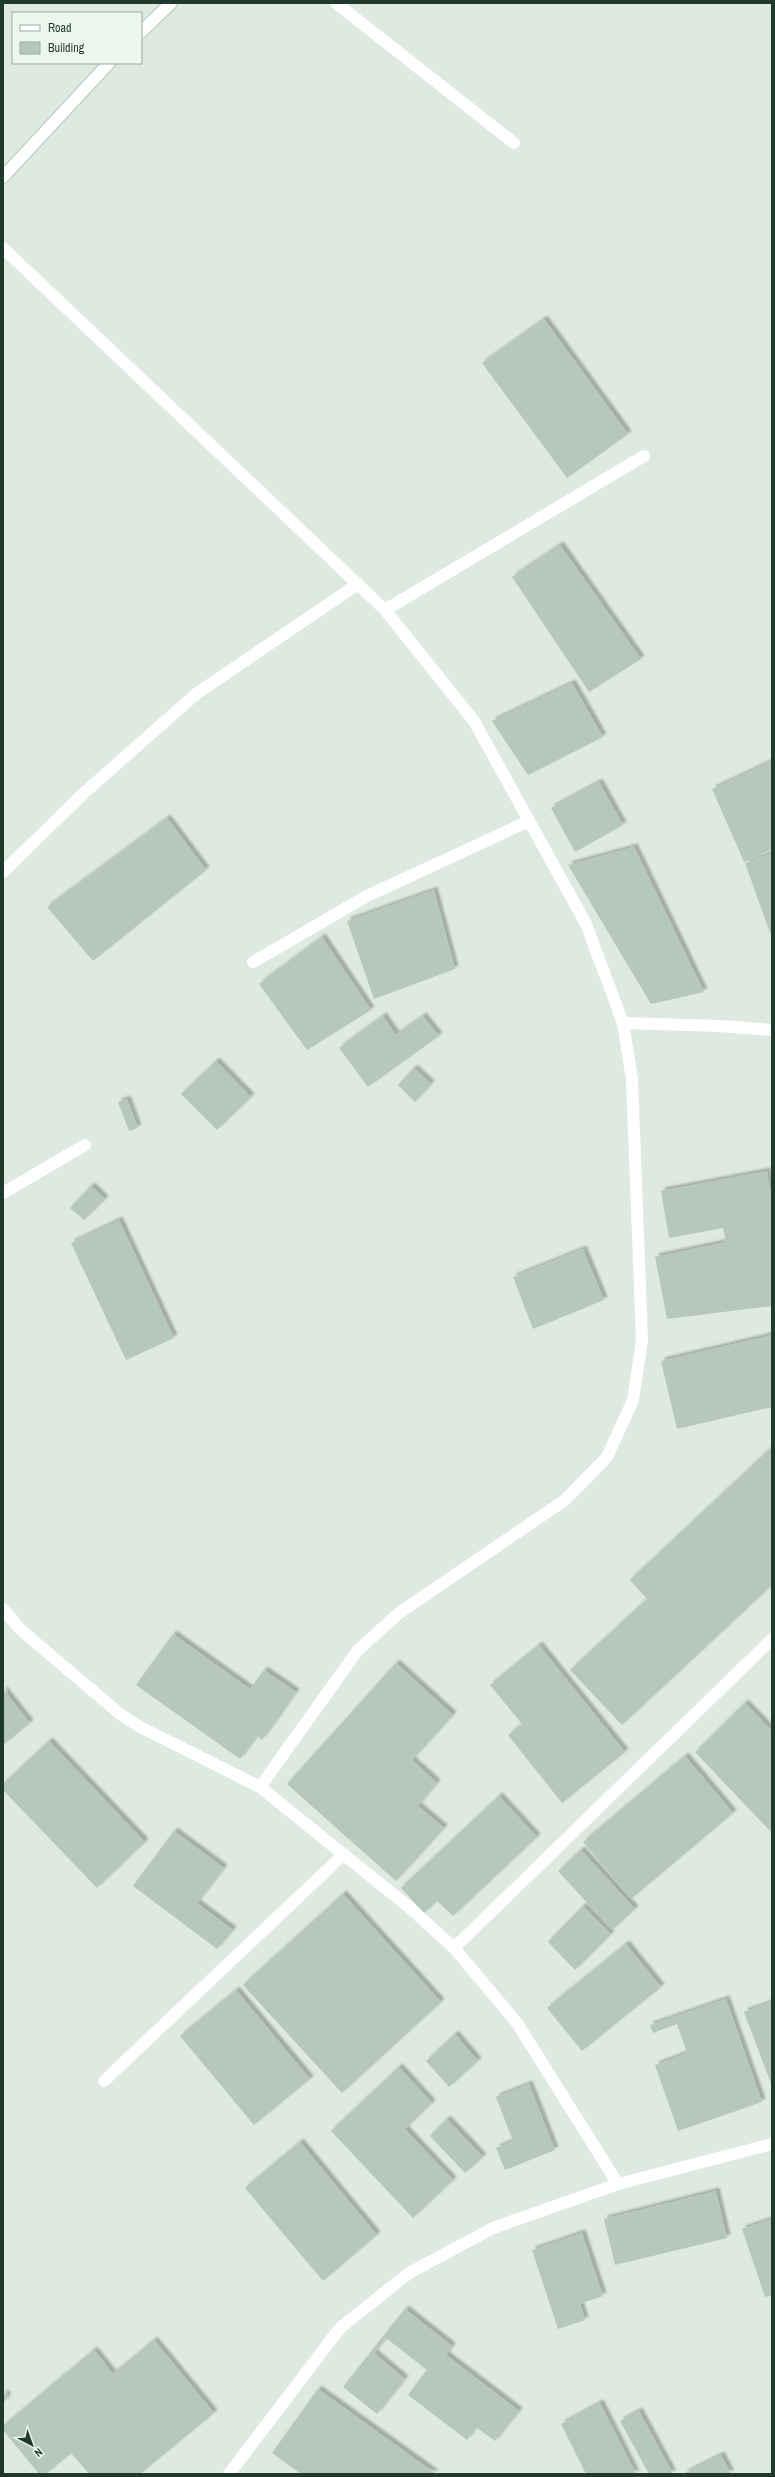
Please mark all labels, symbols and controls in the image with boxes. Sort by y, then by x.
legend [12,12,142,64]
text: Road [48,20,72,36]
text: Building [48,40,85,56]
north arrow [12,2425,52,2465]
text: N [32,2445,46,2460]

